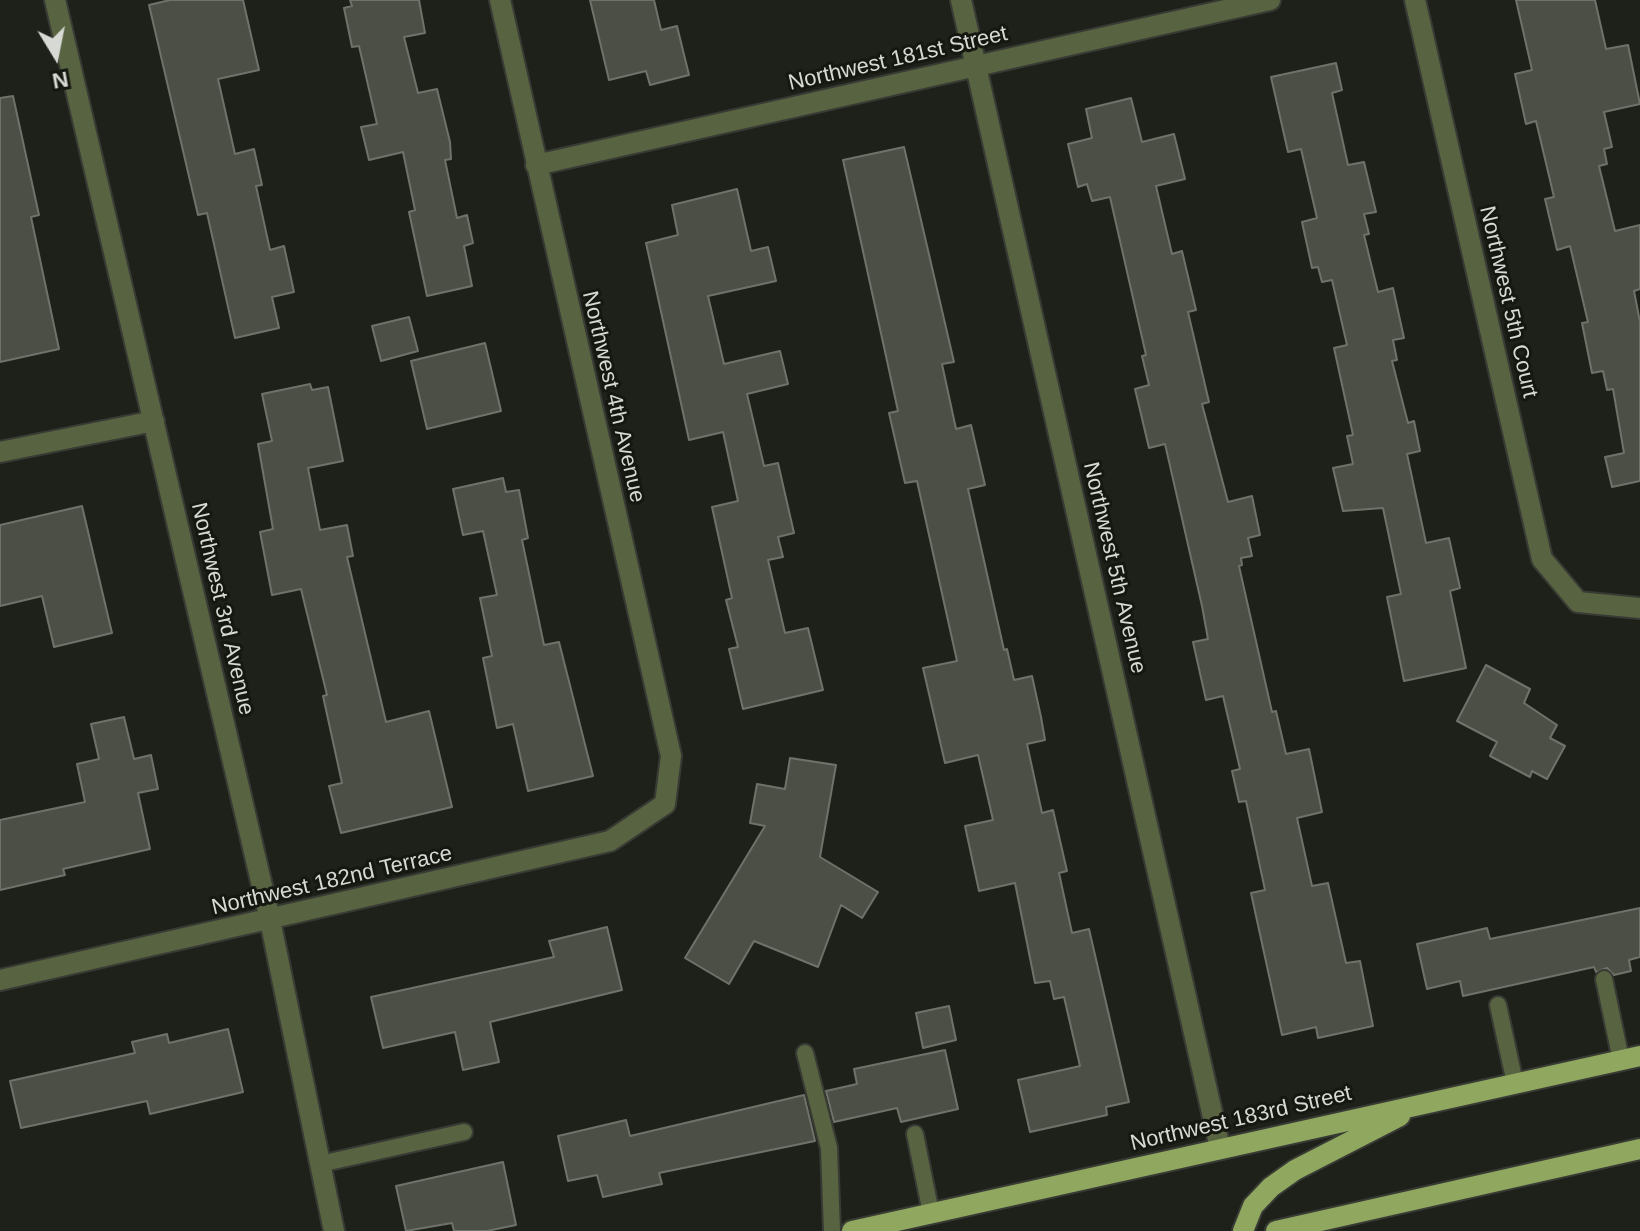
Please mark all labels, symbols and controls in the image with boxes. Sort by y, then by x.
north arrow [16,16,96,96]
street label: Northwest 181st Street [786,21,1010,97]
text: N [50,66,70,94]
street label: Northwest 5th Court [1473,204,1543,400]
street label: Northwest 4th Avenue [576,289,650,505]
street label: Northwest 5th Avenue [1077,460,1151,676]
street label: Northwest 3rd Avenue [185,500,259,718]
street label: Northwest 182nd Terrace [209,840,455,922]
street label: Northwest 183rd Street [1128,1081,1354,1157]

